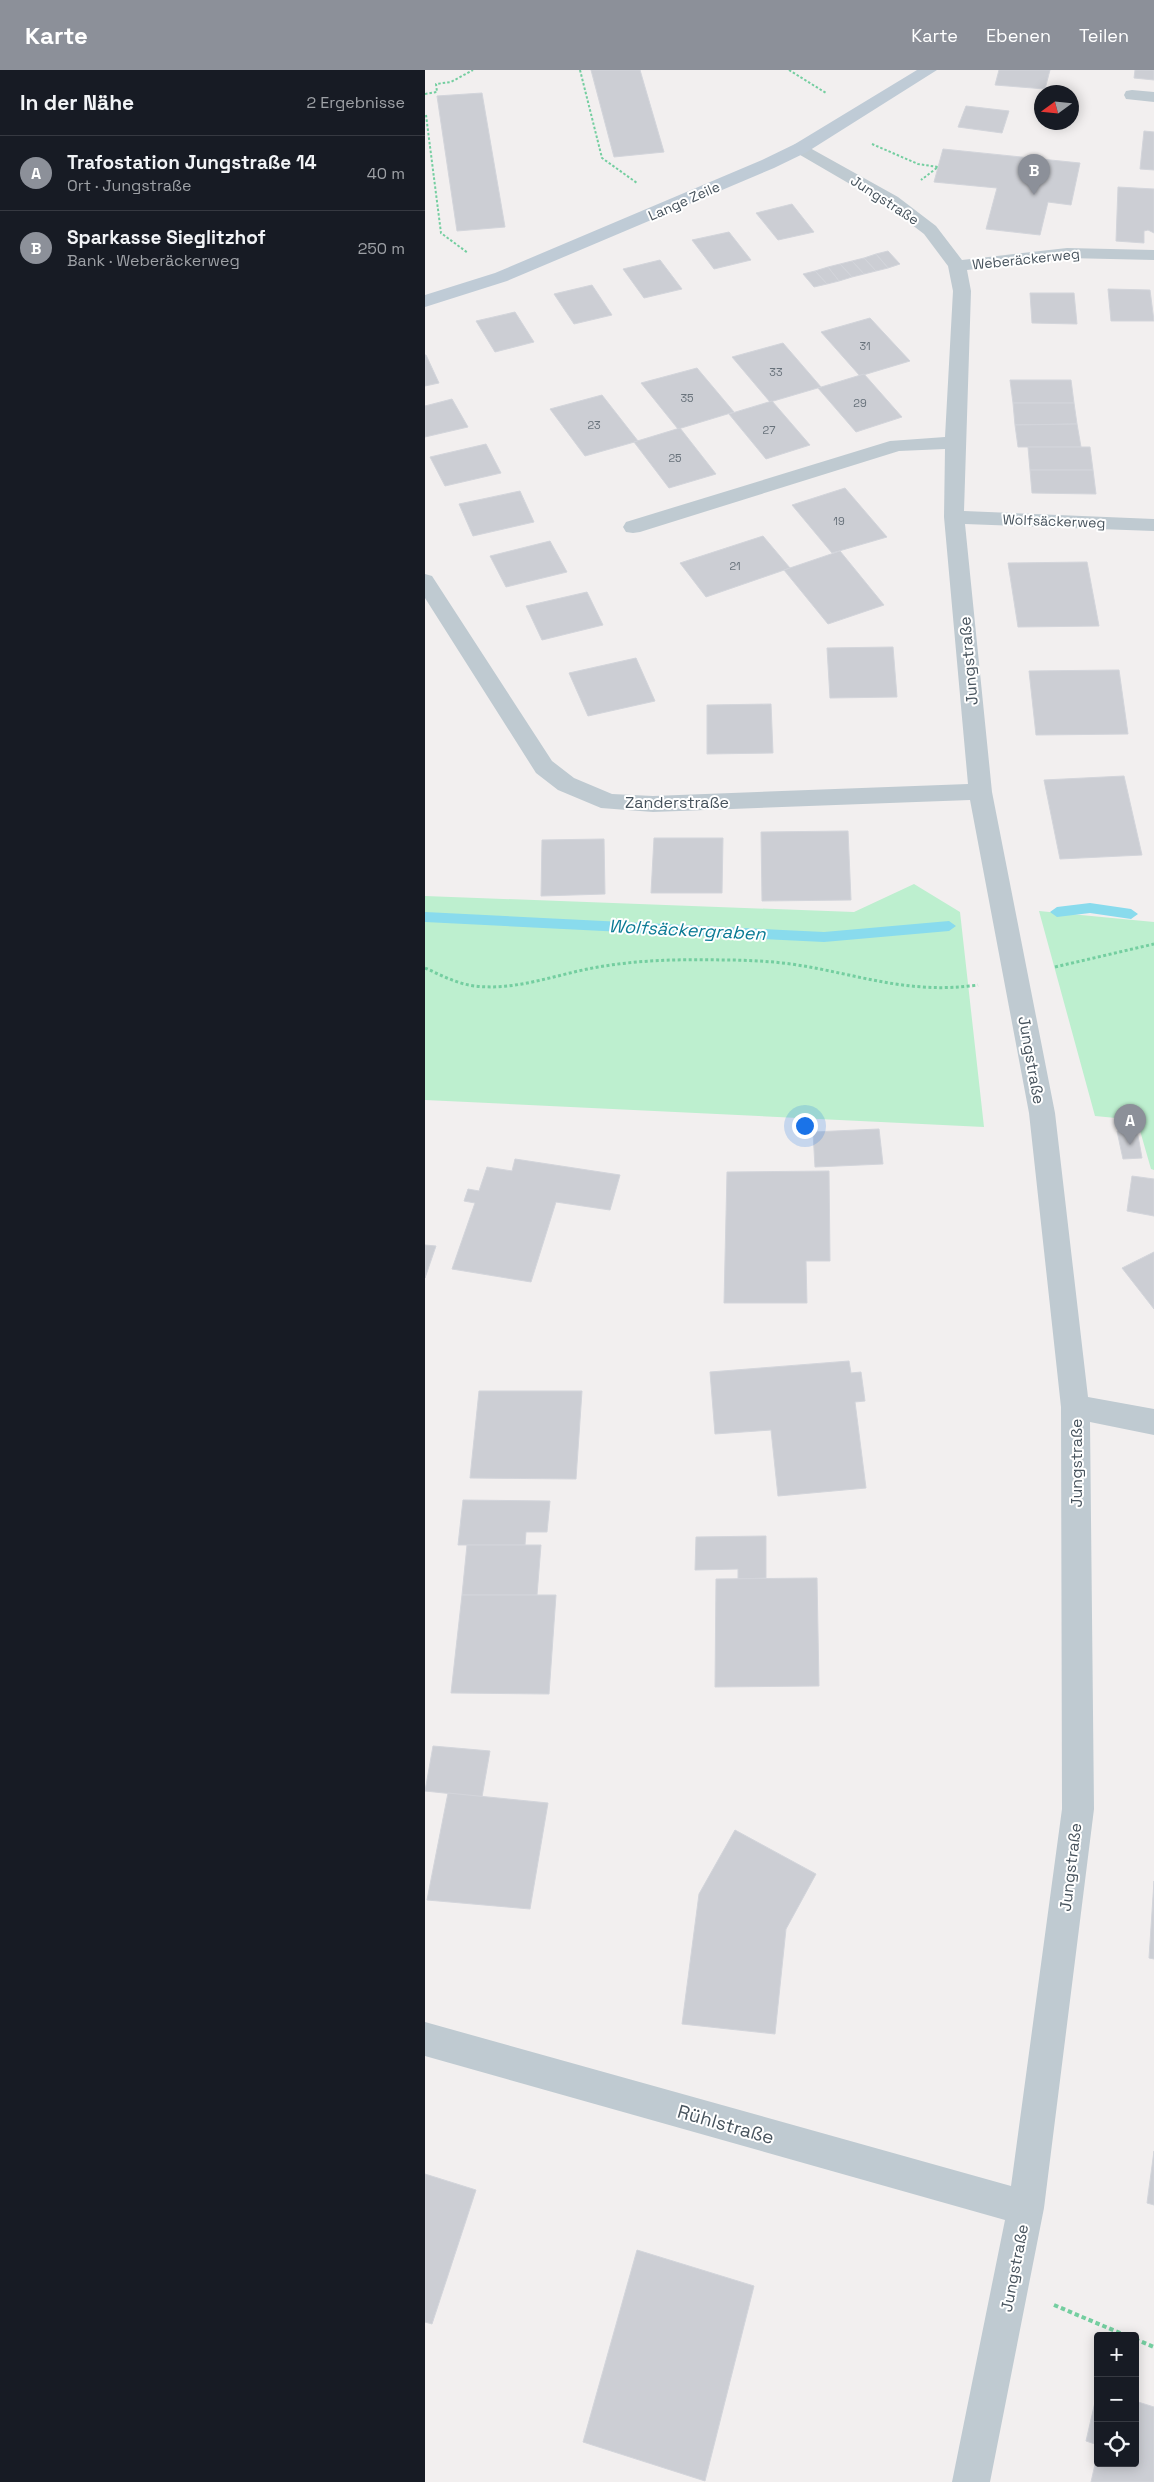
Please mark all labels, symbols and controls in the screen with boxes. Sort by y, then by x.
text: Karte [25,20,88,51]
text: Karte [911,24,958,47]
text: Ebenen [986,24,1051,47]
text: Teilen [1079,24,1129,47]
north arrow [1034,85,1079,130]
text: In der Nähe [20,89,134,116]
text: 2 Ergebnisse [306,92,405,113]
text: Trafostation Jungstraße 14 [67,150,317,175]
pin: B [1018,154,1050,195]
text: A [31,163,41,184]
text: 40 m [367,163,405,184]
street label: Jungstraße [847,171,923,229]
text: Ort · Jungstraße [67,175,191,196]
street label: Lange Zeile [645,177,723,225]
text: Sparkasse Sieglitzhof [67,225,266,250]
text: B [31,238,41,259]
text: 250 m [358,238,405,259]
street label: Weberäckerweg [971,244,1081,274]
text: Bank · Weberäckerweg [67,250,240,271]
house number: 31 [859,339,871,353]
house number: 33 [769,365,783,379]
house number: 35 [680,391,694,405]
house number: 29 [853,396,867,410]
house number: 23 [587,418,601,432]
house number: 27 [763,423,775,437]
house number: 25 [668,451,682,465]
street label: Wolfsäckerweg [1002,510,1106,532]
house number: 19 [833,514,845,528]
house number: 21 [729,559,741,573]
street label: Jungstraße [954,616,983,706]
street label: Zanderstraße [625,792,729,813]
water label: Wolfsäckergraben [608,914,767,945]
street label: Jungstraße [1013,1014,1050,1106]
pin: A [1114,1104,1146,1145]
your location [792,1113,818,1139]
street label: Jungstraße [1066,1418,1087,1508]
street label: Jungstraße [1055,1822,1086,1913]
street label: Rühlstraße [675,2099,777,2150]
street label: Jungstraße [996,2222,1033,2314]
map controls [1094,2332,1139,2467]
button: + [1094,2332,1139,2377]
button: − [1094,2377,1139,2422]
button: locate [1094,2422,1139,2467]

